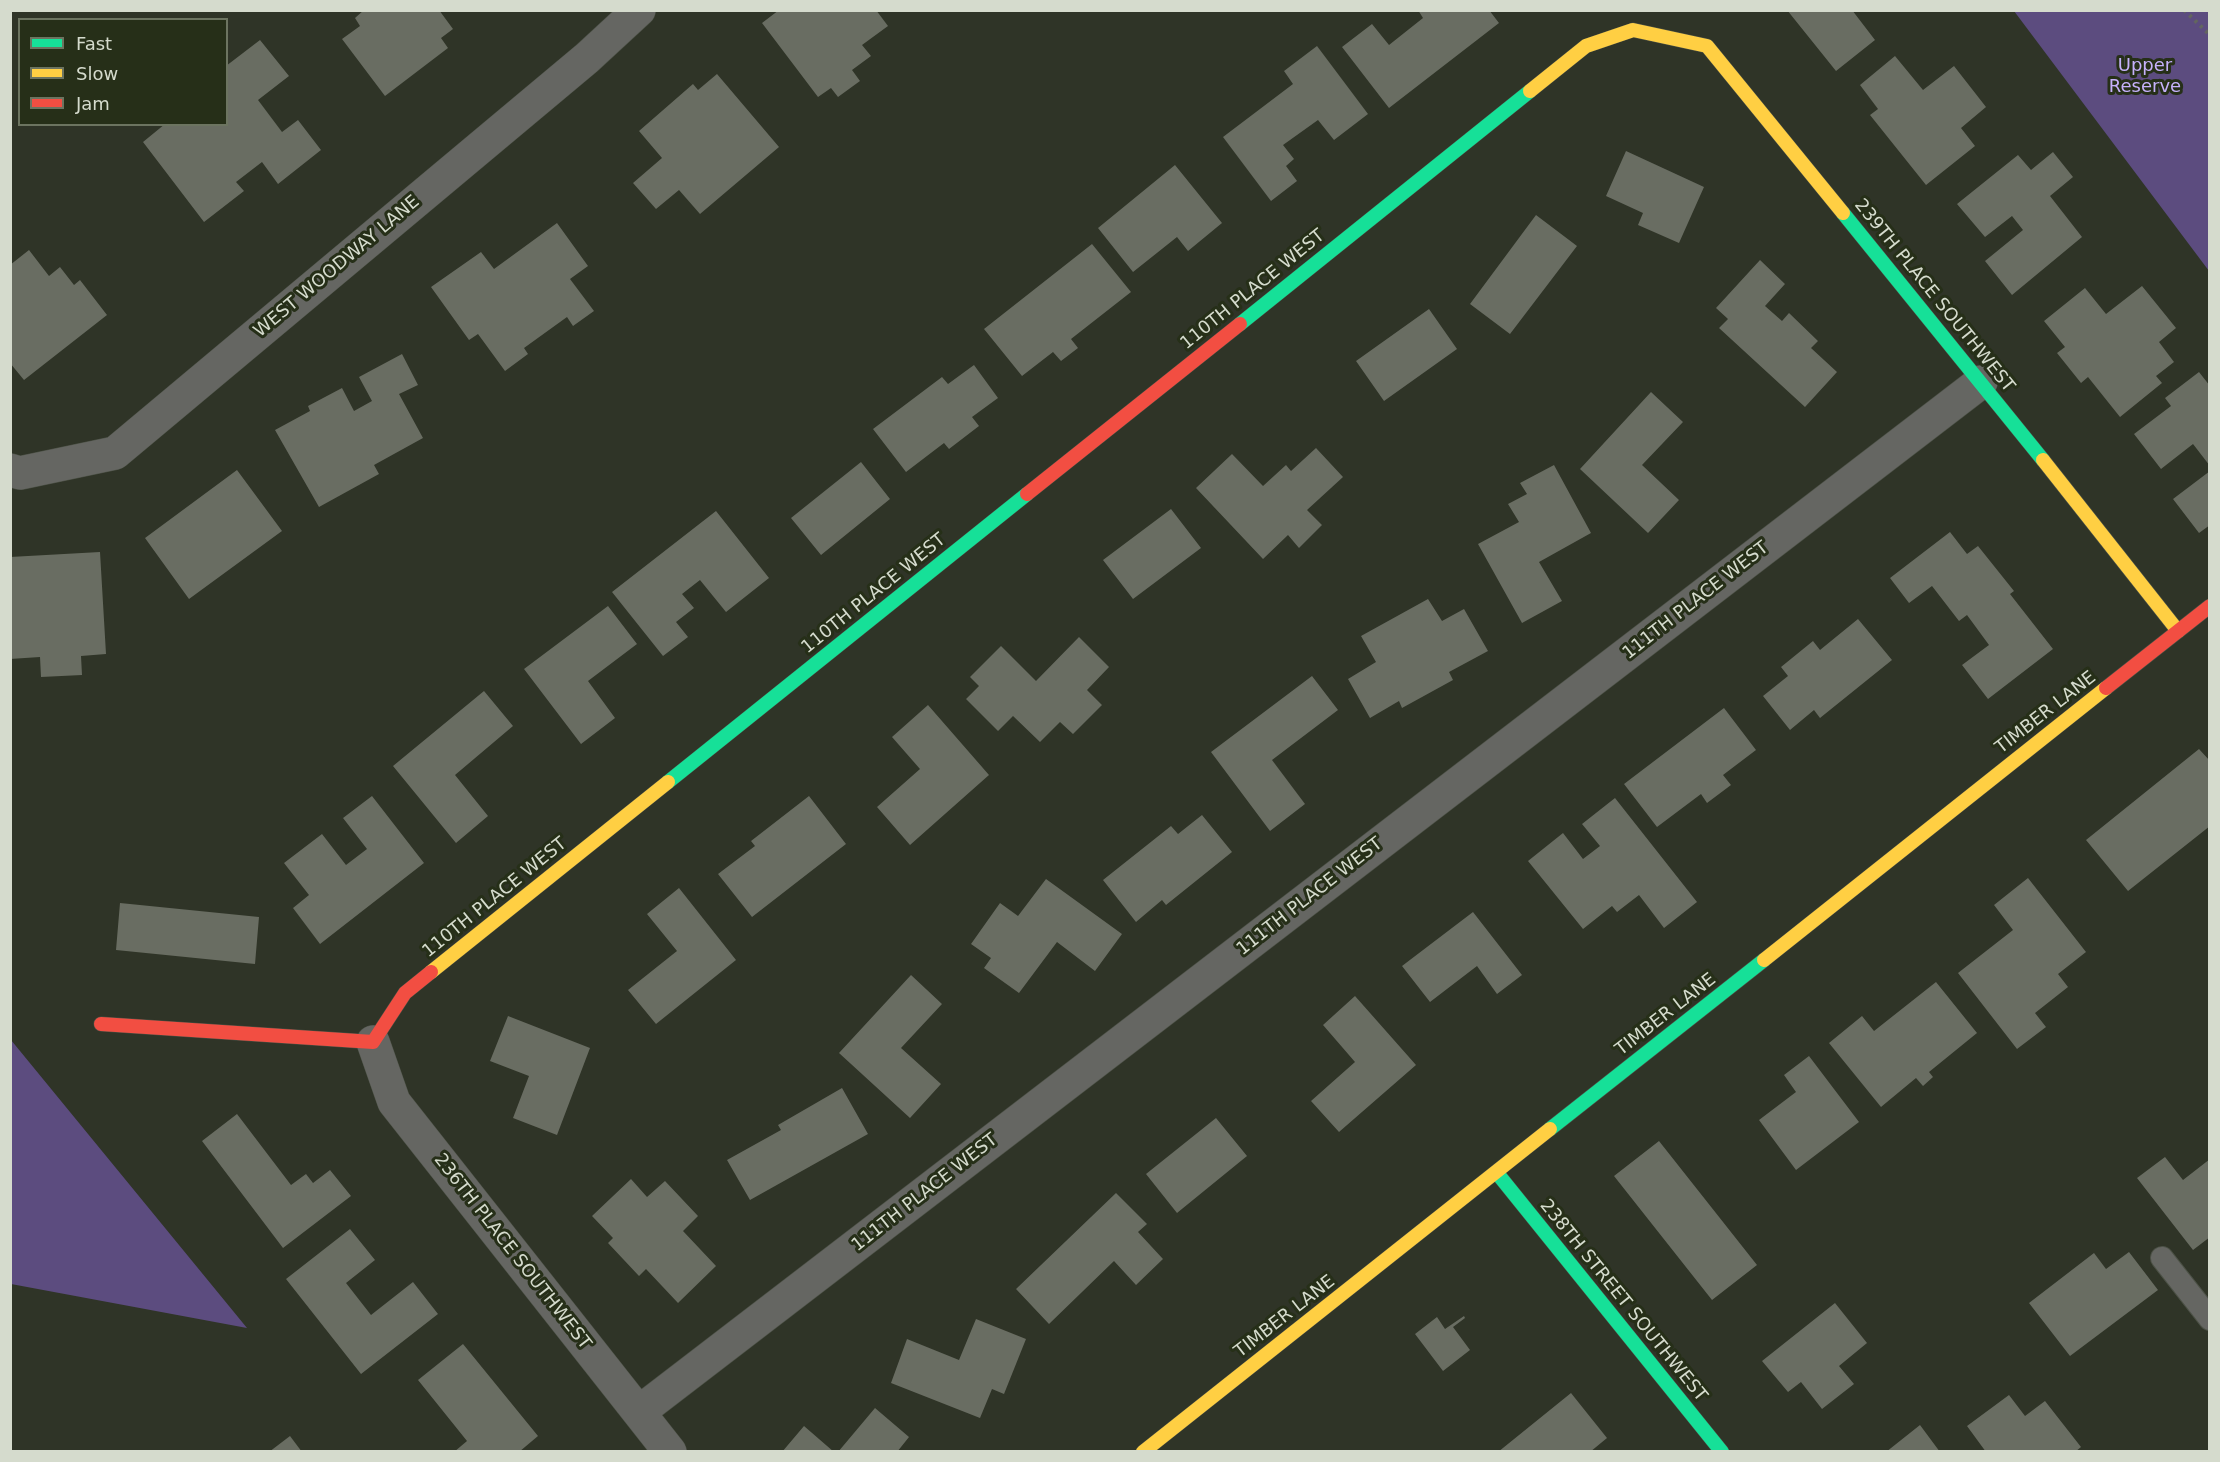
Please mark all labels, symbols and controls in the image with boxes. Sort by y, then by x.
legend [18,18,228,126]
text: Fast [76,33,112,54]
park label: Upper Reserve [2109,55,2181,98]
text: Slow [76,63,118,84]
text: Jam [76,93,110,114]
street label: WEST WOODWAY LANE [250,191,424,343]
street label: 239TH PLACE SOUTHWEST [1849,195,2019,397]
street label: 110TH PLACE WEST [1177,225,1329,355]
street label: 110TH PLACE WEST [798,529,950,659]
street label: 111TH PLACE WEST [1619,537,1773,665]
street label: TIMBER LANE [1992,667,2100,759]
street label: 110TH PLACE WEST [419,833,571,963]
street label: 111TH PLACE WEST [1233,833,1387,961]
street label: TIMBER LANE [1612,969,1720,1061]
street label: 111TH PLACE WEST [848,1129,1002,1257]
street label: 236TH PLACE SOUTHWEST [429,1150,595,1354]
street label: 238TH STREET SOUTHWEST [1535,1196,1711,1406]
street label: TIMBER LANE [1231,1271,1339,1363]

